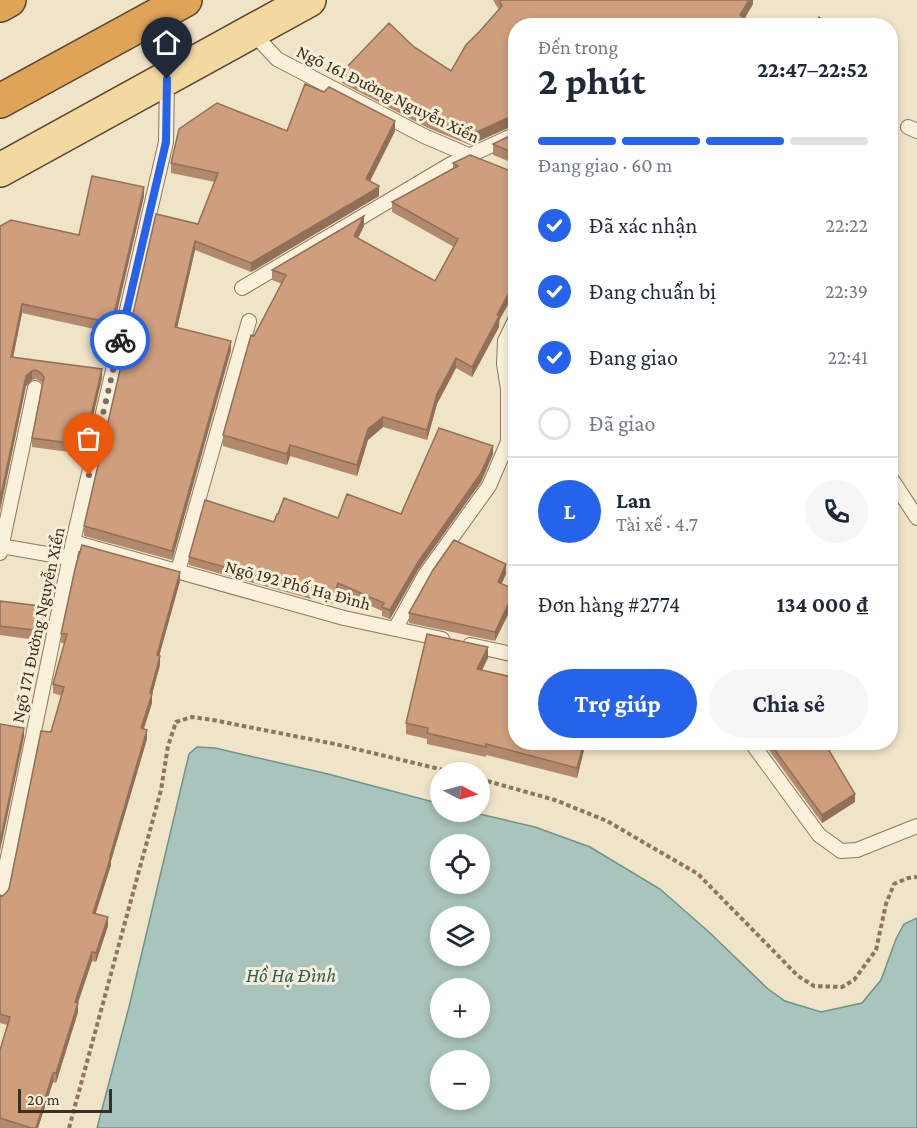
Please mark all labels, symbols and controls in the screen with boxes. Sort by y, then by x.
pin [141,17,192,79]
icon: home [150,26,183,59]
text: Đến trong [538,36,618,58]
street label: Ngõ 161 Đường Nguyễn Xiển [293,41,483,147]
text: 22:47–22:52 [757,57,868,82]
text: 2 phút [538,59,645,102]
text: Đang giao · 60 m [538,154,672,176]
icon: check [538,209,571,242]
text: Đã xác nhận [589,213,697,238]
text: 22:22 [826,214,868,236]
icon: check [538,275,571,308]
text: Đang chuẩn bị [589,279,716,304]
text: 22:39 [825,280,868,302]
courier [90,310,150,370]
icon: bike [104,324,137,357]
icon: check [538,341,571,374]
text: Đang giao [589,345,678,370]
text: 22:41 [828,346,868,368]
text: Đã giao [589,411,655,436]
pin [63,413,114,475]
icon: bag [72,422,105,455]
button: phone [805,480,868,543]
text: Lan [616,488,651,513]
text: L [564,499,575,524]
text: Tài xế · 4.7 [616,513,698,535]
street label: Ngõ 171 Đường Nguyễn Xiển [7,525,69,725]
street label: Ngõ 192 Phố Hạ Đình [223,556,373,614]
text: Đơn hàng #2774 [538,592,680,617]
text: 134 000 ₫ [777,592,868,617]
button: Trợ giúp [538,669,697,738]
button: Chia sẻ [709,669,868,738]
north arrow [430,762,490,822]
map controls [430,762,490,1110]
button: locate [430,834,490,894]
button: layers [430,906,490,966]
water label: Hồ Hạ Đình [246,964,336,987]
button: + [430,978,490,1038]
button: − [430,1050,490,1110]
scale bar [18,1086,112,1114]
text: 20 m [27,1091,60,1108]

